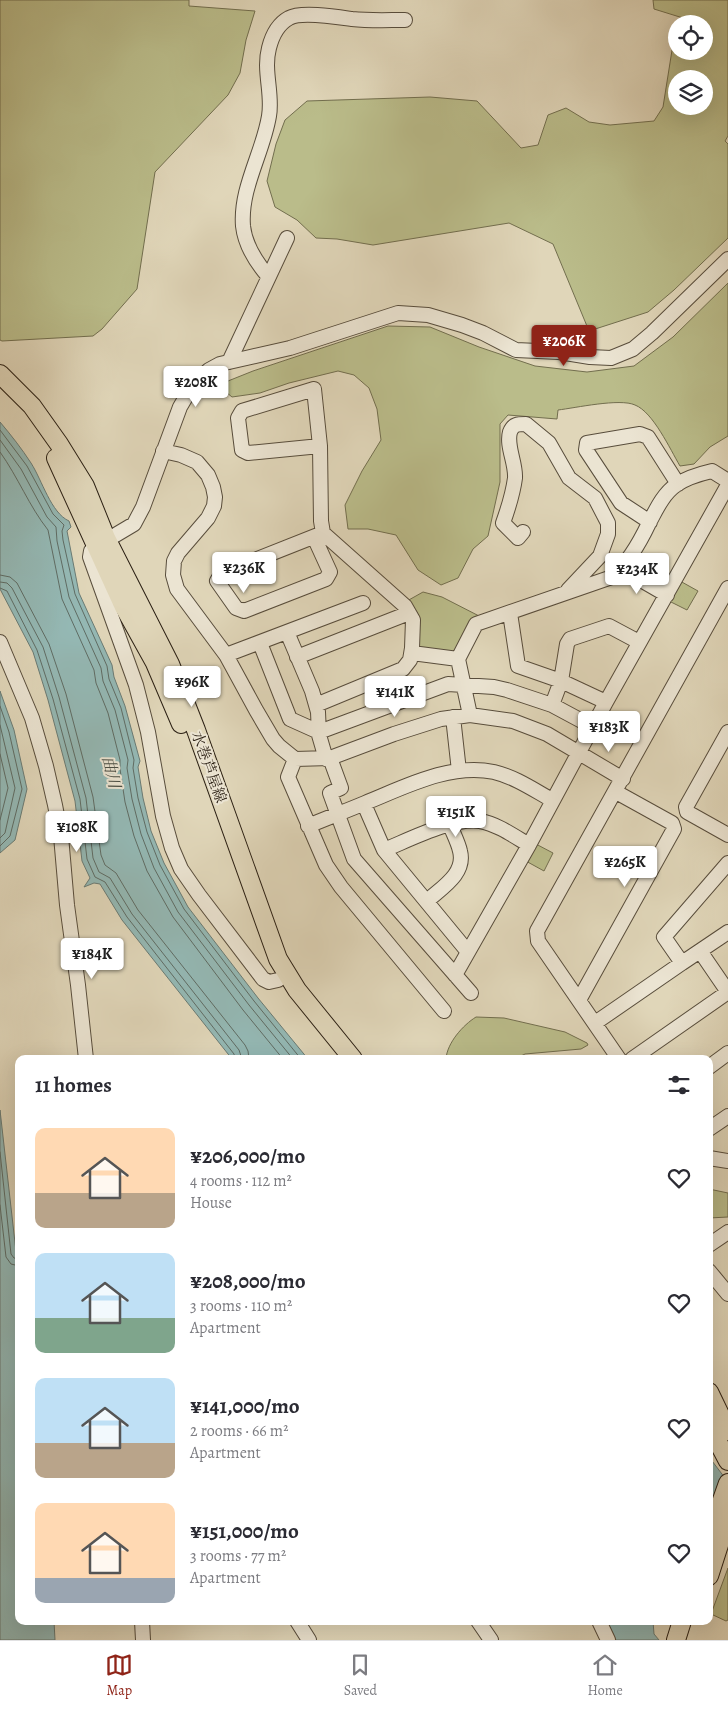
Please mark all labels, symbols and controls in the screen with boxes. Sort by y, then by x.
map controls [668,15,713,115]
button: locate [668,15,713,60]
button: layers [668,70,713,115]
pin: ¥206K [529,324,599,367]
text: ¥206K [543,330,585,352]
pin: ¥208K [161,366,231,408]
text: ¥208K [174,371,218,393]
pin: ¥236K [209,552,279,594]
pin: ¥234K [602,552,672,595]
text: ¥236K [223,557,265,579]
text: ¥234K [616,558,658,580]
pin: ¥96K [162,666,222,708]
text: ¥96K [175,671,209,693]
pin: ¥141K [360,676,430,718]
text: ¥141K [376,681,414,703]
pin: ¥183K [574,710,644,753]
text: ¥183K [589,716,629,738]
street label: 水巻芦屋線 [187,728,231,806]
water label: 曲川 [97,754,126,792]
pin: ¥151K [421,796,491,838]
text: ¥151K [437,801,475,823]
pin: ¥108K [42,810,112,853]
text: ¥108K [56,816,98,838]
pin: ¥265K [590,846,660,888]
text: ¥265K [604,851,646,873]
pin: ¥184K [57,938,127,980]
text: ¥184K [72,943,112,965]
text: 11 homes [35,1071,112,1099]
icon: filters [665,1071,693,1099]
text: ¥206,000/mo [190,1142,305,1170]
icon: home [75,1148,135,1208]
icon: heart [665,1164,693,1192]
text: 4 rooms · 112 m² [190,1170,292,1192]
text: House [190,1192,232,1214]
text: ¥208,000/mo [190,1267,306,1295]
icon: home [75,1273,135,1333]
icon: heart [665,1289,693,1317]
text: 3 rooms · 110 m² [190,1295,292,1317]
text: Apartment [190,1317,261,1339]
text: ¥141,000/mo [190,1392,300,1420]
icon: home [75,1398,135,1458]
icon: heart [665,1414,693,1442]
text: 2 rooms · 66 m² [190,1420,288,1442]
text: Apartment [190,1442,261,1464]
text: ¥151,000/mo [190,1517,299,1545]
icon: home [75,1523,135,1583]
icon: heart [665,1539,693,1567]
text: 3 rooms · 77 m² [190,1545,286,1567]
text: Apartment [190,1567,261,1589]
tab: Map [105,1651,133,1700]
tab: Saved [344,1651,377,1700]
tab: Home [588,1651,623,1700]

